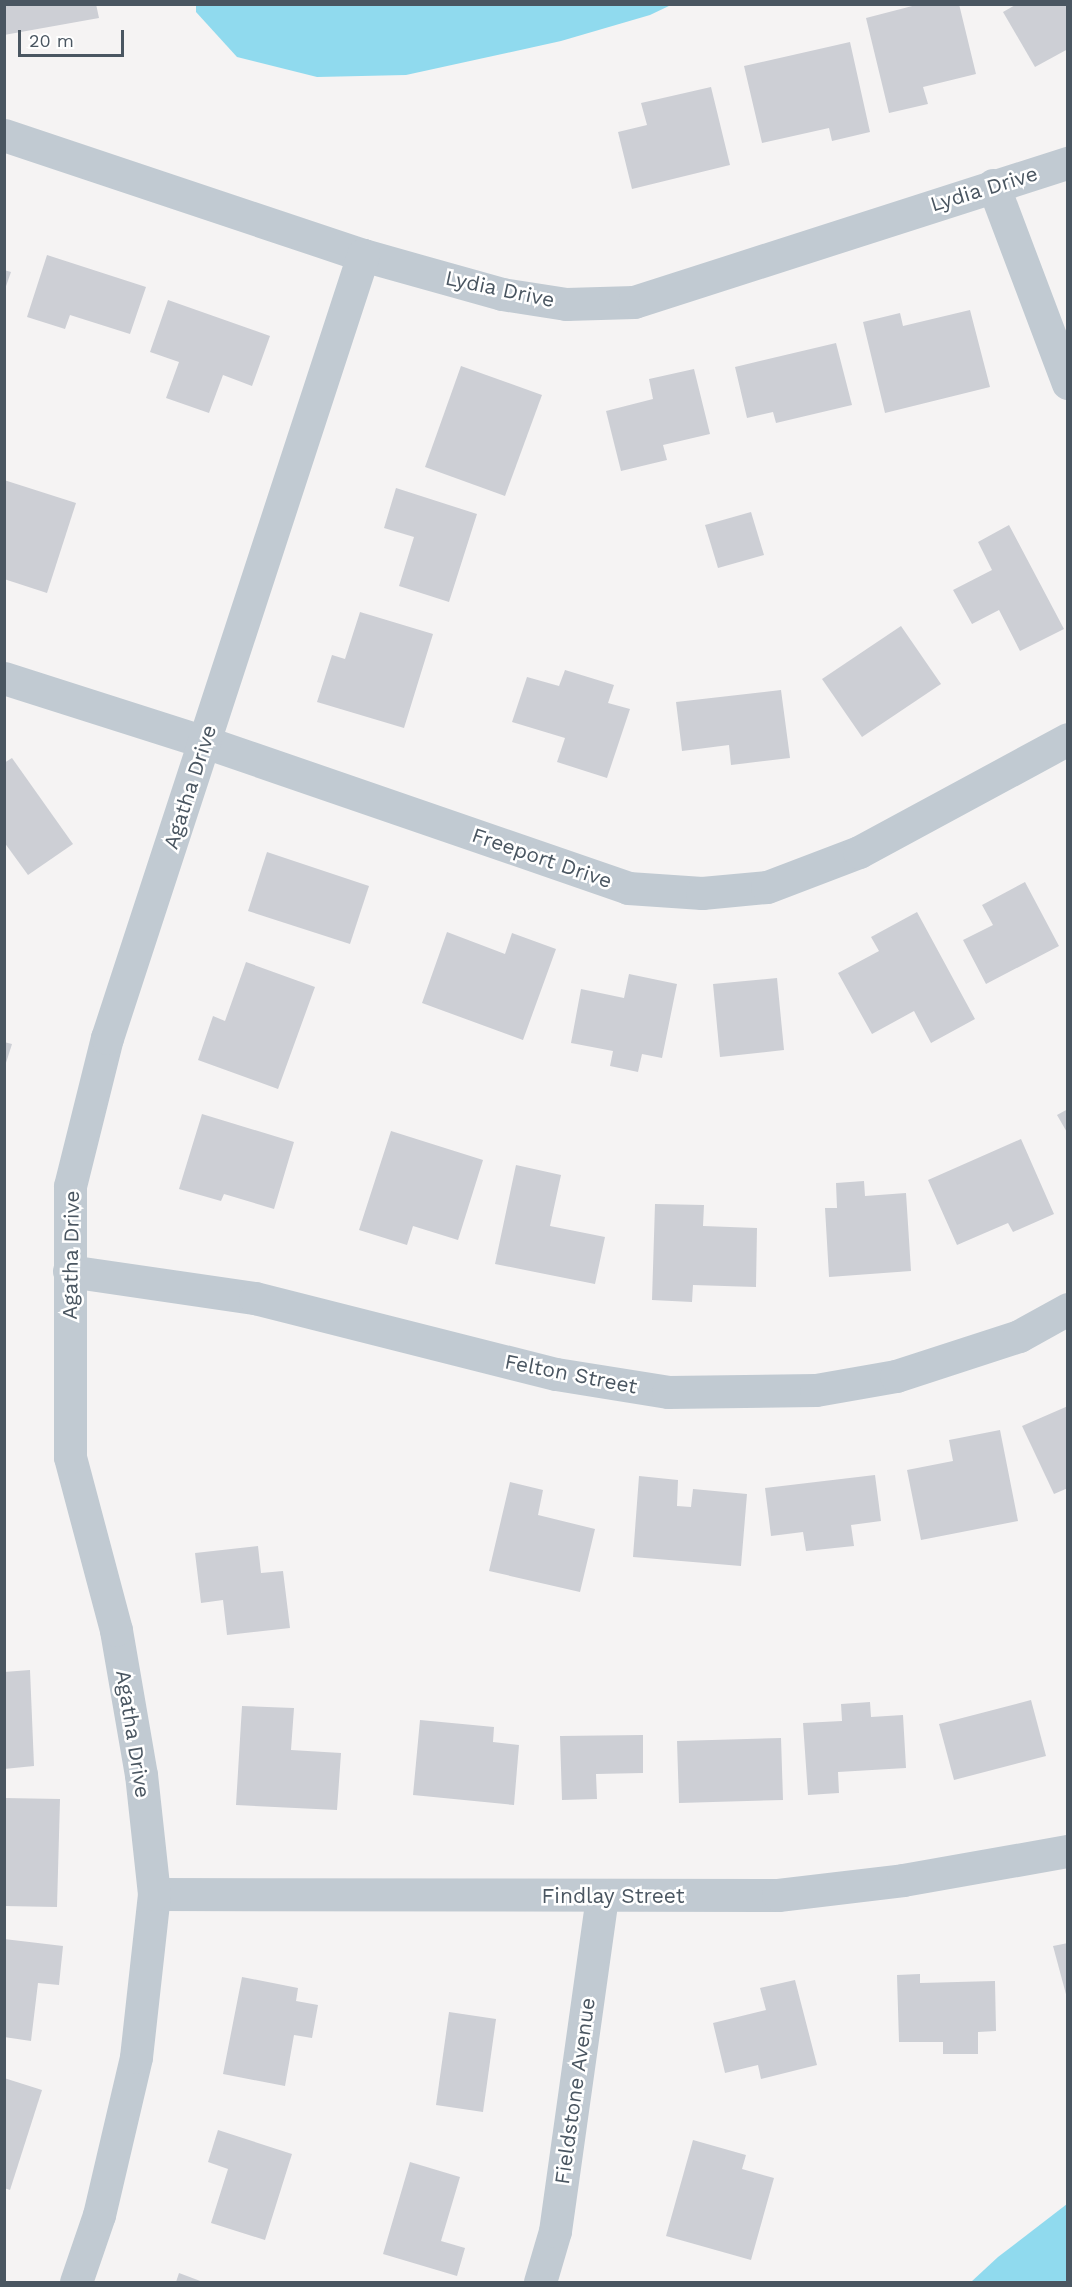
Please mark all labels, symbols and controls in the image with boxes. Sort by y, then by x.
scale bar [21,18,128,56]
text: 20 m [29,30,74,51]
street label: Lydia Drive [927,161,1041,217]
street label: Lydia Drive [443,265,557,313]
street label: Agatha Drive [158,721,222,853]
street label: Freeport Drive [469,822,615,894]
street label: Agatha Drive [57,1190,85,1320]
street label: Felton Street [503,1349,639,1399]
street label: Agatha Drive [110,1668,156,1800]
street label: Findlay Street [541,1883,685,1909]
street label: Fieldstone Avenue [549,1996,601,2186]

